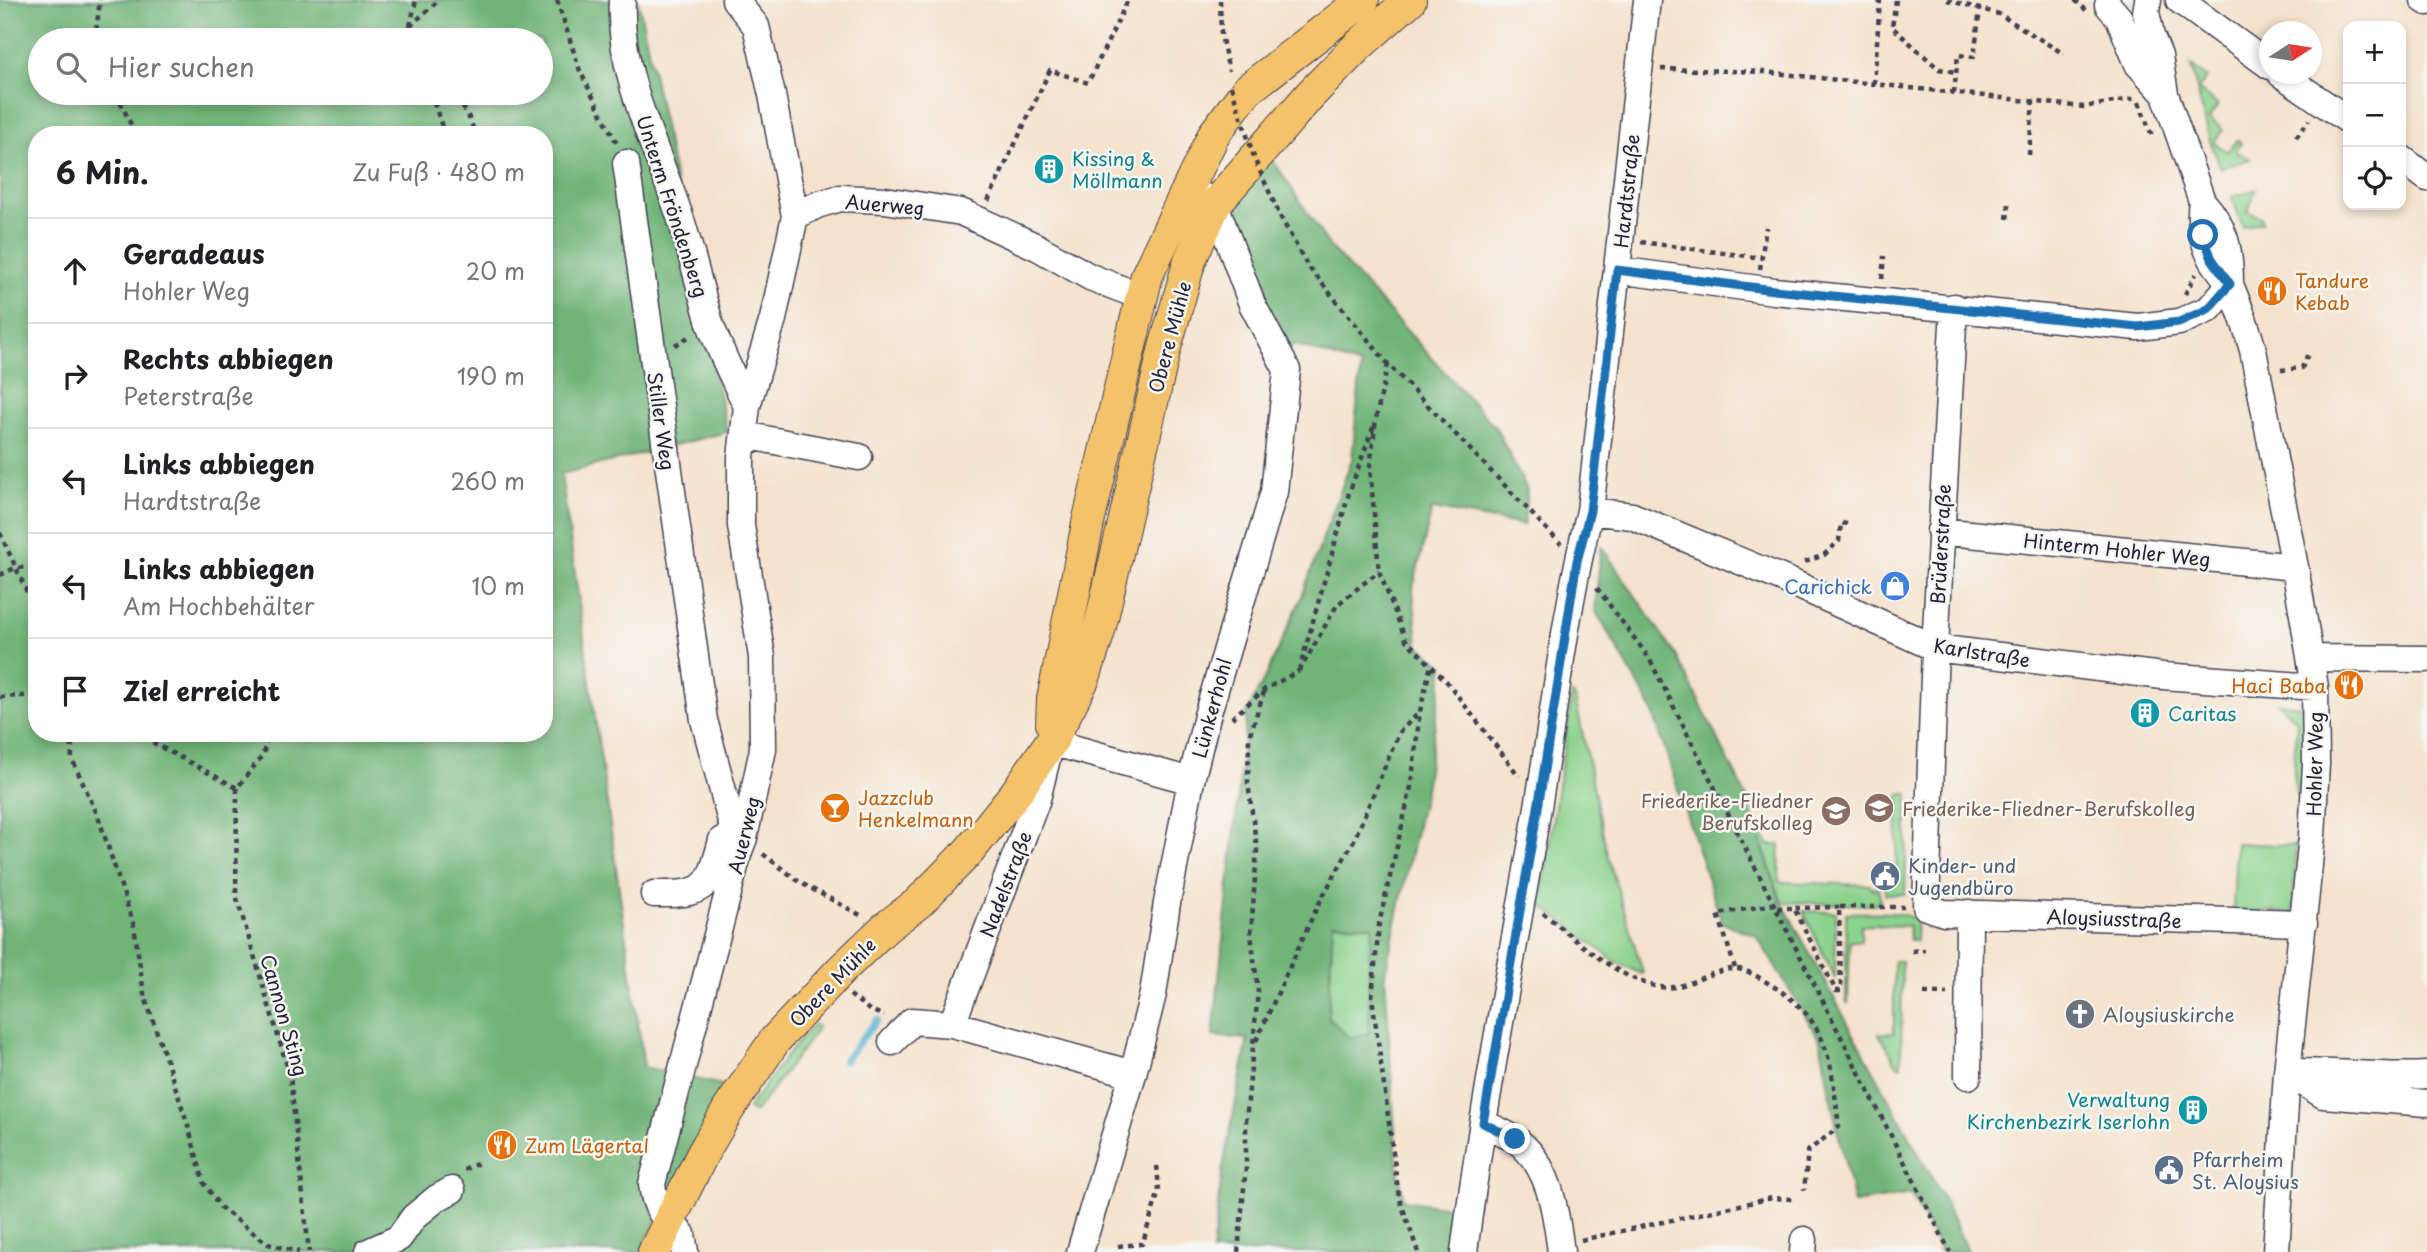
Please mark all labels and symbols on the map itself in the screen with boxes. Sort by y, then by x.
north arrow [2259,21,2322,84]
street label: Unterm Fröndenberg [630,111,716,301]
street label: Hardtstraße [1606,133,1646,249]
place label: Kissing & Möllmann [1072,144,1163,194]
building icon: Kissing & Möllmann [1032,152,1066,186]
street label: Auerweg [844,187,926,221]
route start [2187,219,2218,250]
place label: Tandure Kebab [2295,266,2369,316]
restaurant icon: Tandure Kebab [2255,274,2289,308]
street label: Obere Mühle [1141,278,1197,396]
street label: Stiller Weg [641,370,683,472]
street label: Brüderstraße [1923,483,1957,605]
street label: Hinterm Hohler Weg [2022,525,2212,573]
shop icon: Carichick [1878,569,1912,603]
place label: Carichick [1784,572,1872,600]
street label: Karlstraße [1932,631,2032,673]
street label: Lünkerhohl [1184,655,1238,761]
restaurant icon: Haci Baba [2332,668,2366,702]
place label: Haci Baba [2231,671,2327,699]
building icon: Caritas [2128,696,2162,730]
place label: Caritas [2168,699,2237,727]
street label: Hohler Weg [2299,711,2329,817]
place label: Jazzclub Henkelmann [858,783,974,833]
place label: Friederike-Fliedner Berufskolleg [1641,786,1813,836]
bar icon: Jazzclub Henkelmann [818,791,852,825]
school or university icon: Friederike-Fliedner-Berufskolleg [1862,791,1896,825]
street label: Auerweg [720,793,766,877]
school or university icon: Friederike-Fliedner Berufskolleg [1819,794,1853,828]
place label: Friederike-Fliedner-Berufskolleg [1902,794,2195,822]
street label: Nadelstraße [972,827,1038,941]
place label: Kinder- und Jugendbüro [1908,851,2016,901]
public building icon: Kinder- und Jugendbüro [1868,859,1902,893]
street label: Aloysiusstraße [2046,902,2182,934]
street label: Obere Mühle [782,931,882,1033]
street label: Cannon Sting [254,951,316,1079]
church icon: Aloysiuskirche [2063,997,2097,1031]
place label: Aloysiuskirche [2103,1000,2235,1028]
place label: Verwaltung Kirchenbezirk Iserlohn [1967,1085,2170,1135]
building icon: Verwaltung Kirchenbezirk Iserlohn [2176,1093,2210,1127]
route end [1499,1123,1530,1154]
restaurant icon: Zum Lägertal [485,1128,519,1162]
place label: Zum Lägertal [525,1131,649,1159]
place label: Pfarrheim St. Aloysius [2192,1145,2299,1195]
public building icon: Pfarrheim St. Aloysius [2152,1153,2186,1187]

